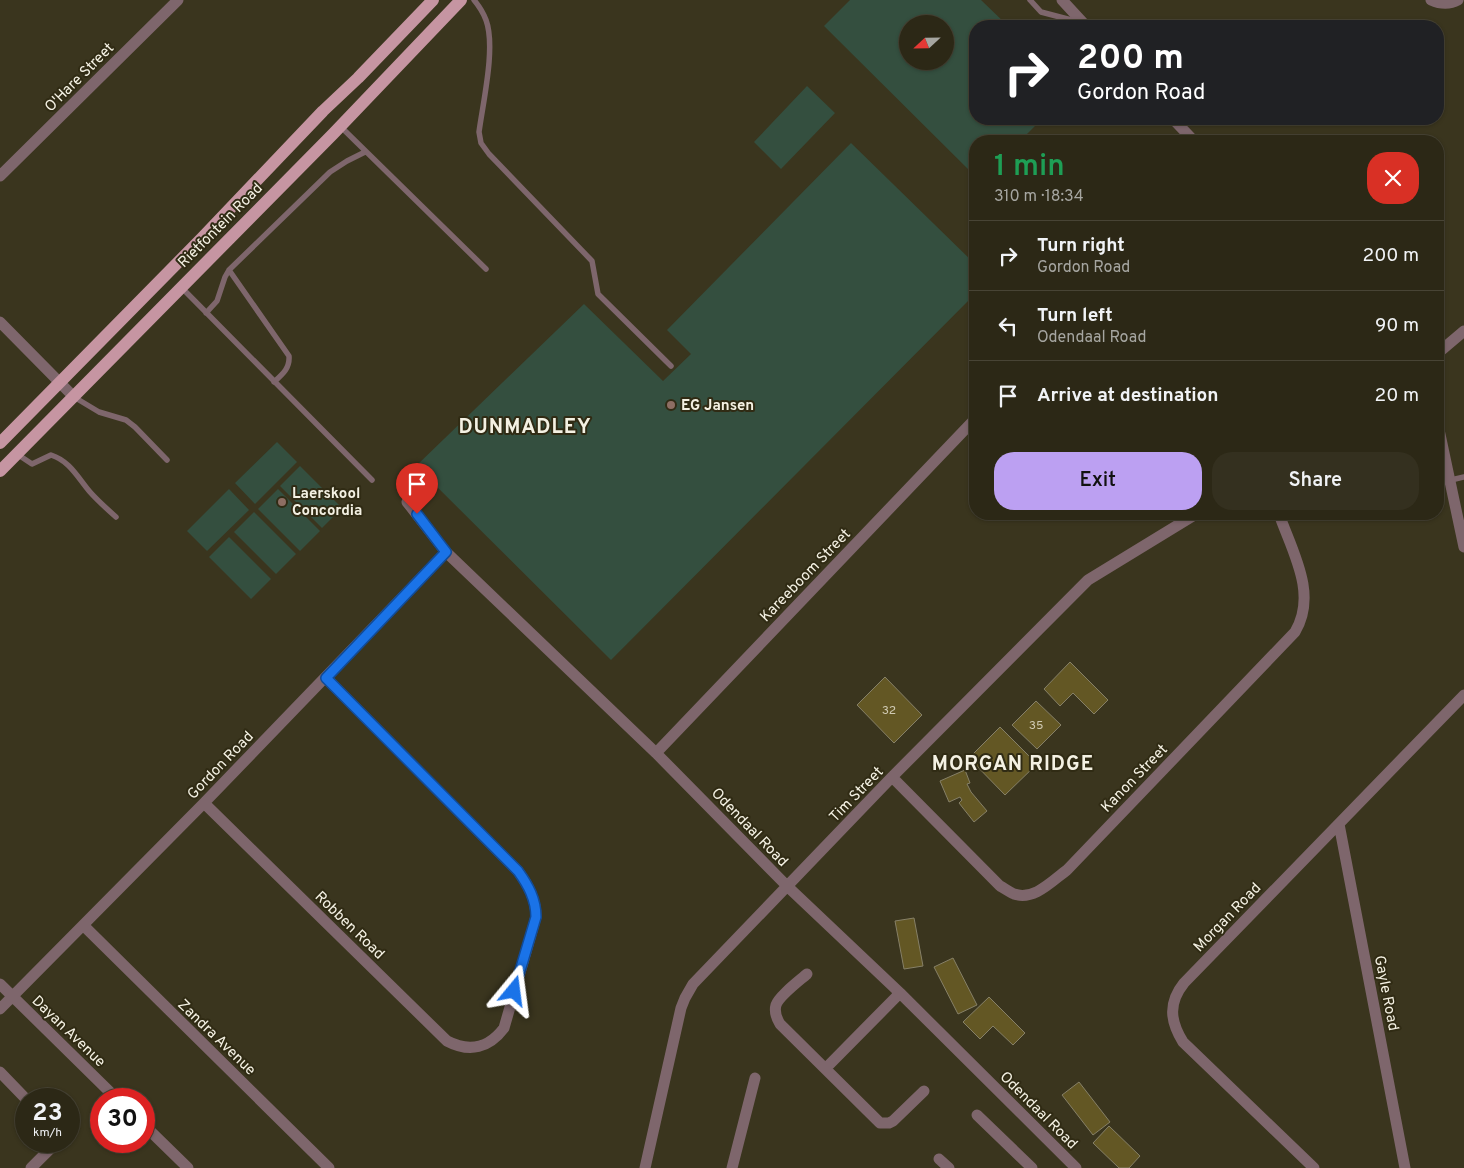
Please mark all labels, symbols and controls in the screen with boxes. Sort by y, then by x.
north arrow [899,15,954,70]
map controls [899,15,954,70]
text: 200 m [1077,37,1184,81]
street label: O'Hare Street [41,39,119,117]
icon: right [994,40,1059,105]
text: Gordon Road [1077,80,1205,107]
text: 1 min [994,149,1065,186]
button: close [1367,152,1419,204]
street label: Rietfontein Road [175,180,268,273]
text: 310 m · 18:34 [994,187,1084,207]
text: Turn right [1037,234,1125,258]
icon: right [994,242,1022,270]
text: 200 m [1363,244,1419,268]
text: Gordon Road [1037,258,1130,278]
text: Turn left [1037,304,1113,328]
icon: left [994,312,1022,340]
text: 90 m [1375,314,1419,338]
text: Odendaal Road [1037,328,1146,348]
icon: arrive [994,382,1022,410]
text: Arrive at destination [1037,384,1218,408]
text: 20 m [1375,384,1419,408]
place label: EG Jansen [681,397,754,416]
marker: EG Jansen [665,399,677,411]
district label: DUNMADLEY [458,415,592,441]
button: Exit [994,452,1202,510]
button: Share [1212,452,1419,510]
pin [396,463,438,514]
icon: arrive [403,470,431,498]
place label: Laerskool Concordia [292,485,362,521]
marker: Laerskool Concordia [276,496,288,508]
street label: Kareeboom Street [757,525,856,627]
house number: 32 [882,703,896,719]
house number: 35 [1029,718,1043,734]
street label: Gordon Road [184,728,258,804]
street label: Kanon Street [1098,741,1172,817]
district label: MORGAN RIDGE [932,752,1094,778]
street label: Tim Street [826,763,888,827]
street label: Odendaal Road [706,785,791,872]
street label: Morgan Road [1190,879,1266,957]
street label: Robben Road [310,888,388,964]
street label: Gayle Road [1369,954,1402,1033]
position arrow [487,964,539,1016]
street label: Dayan Avenue [27,992,109,1072]
street label: Zandra Avenue [173,996,259,1080]
street label: Odendaal Road [995,1068,1081,1154]
speed limit sign: 30 [90,1088,155,1153]
text: 23 [32,1098,63,1130]
text: km/h [33,1125,62,1141]

